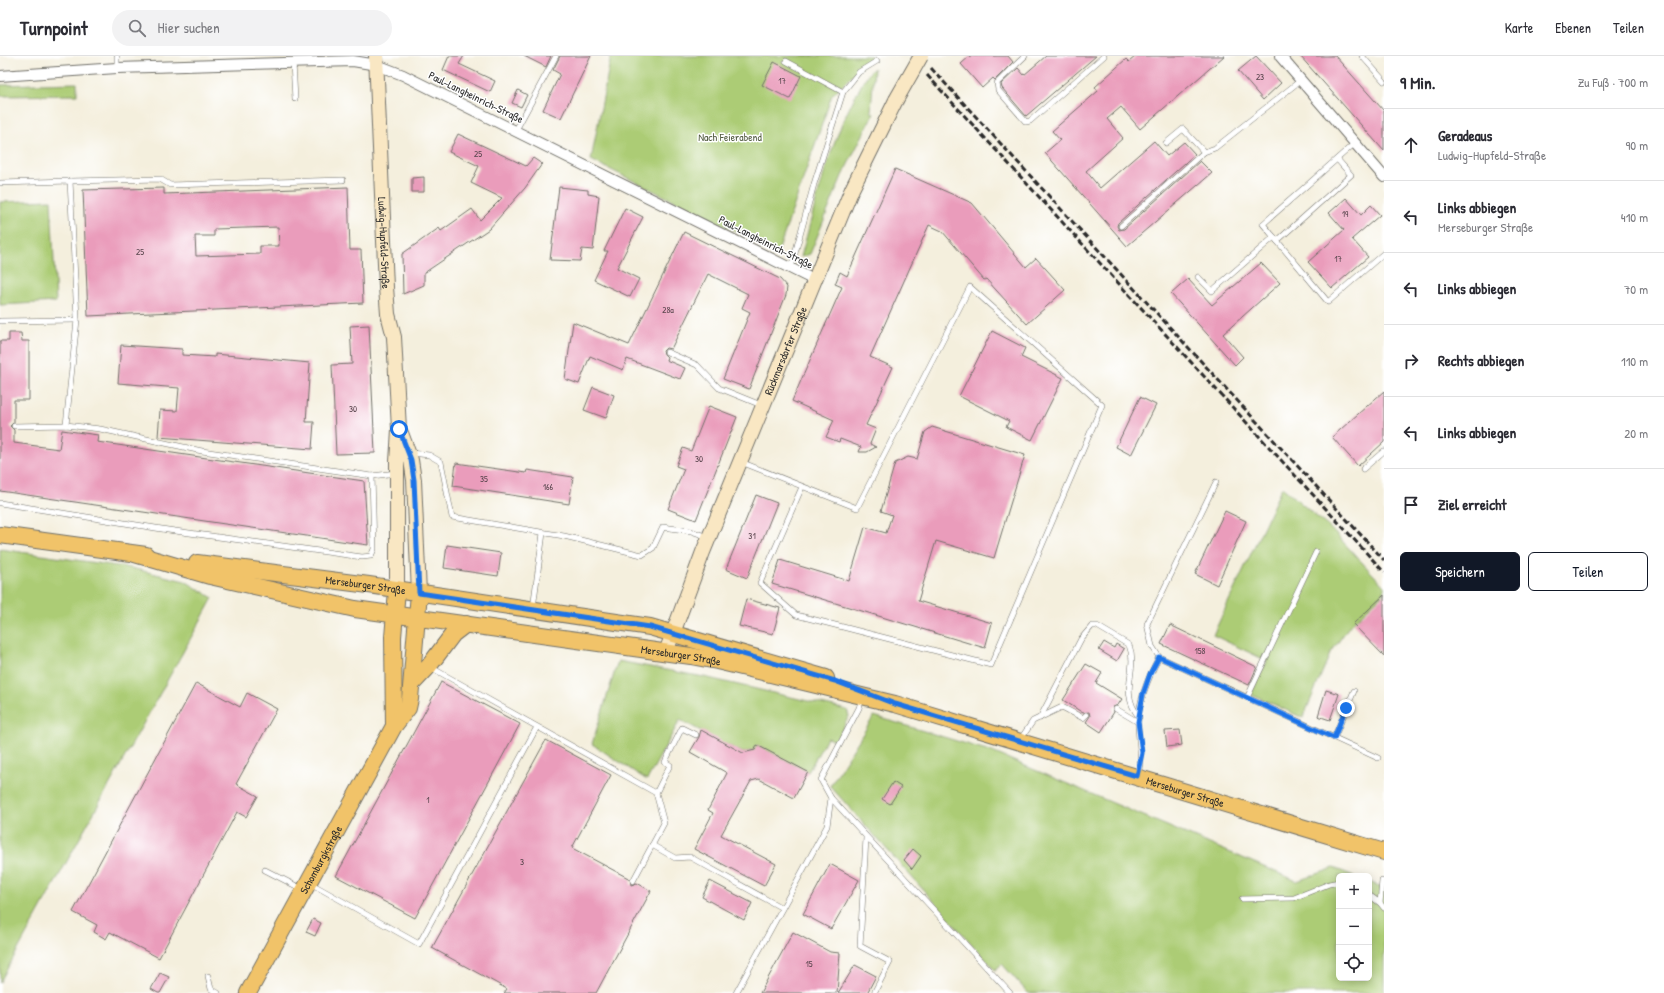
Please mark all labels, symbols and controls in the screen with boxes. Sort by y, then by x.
search box [112,10,392,46]
text: Turnpoint [20,15,88,41]
icon: search [126,17,148,39]
text: Hier suchen [158,17,220,38]
text: Karte [1505,18,1533,37]
text: Ebenen [1555,18,1591,37]
text: Teilen [1613,18,1644,37]
street label: Paul-Langheinrich-Straße [426,68,526,126]
house number: 23 [1256,71,1264,83]
text: 9 Min. [1400,71,1435,94]
text: Zu Fuß · 700 m [1578,73,1648,91]
house number: 17 [778,75,786,87]
text: Geradeaus [1438,125,1492,146]
park label: Nach Feierabend [698,130,763,144]
icon: ahead [1400,134,1422,156]
text: 90 m [1626,136,1648,154]
text: Ludwig-Hupfeld-Straße [1438,146,1546,164]
house number: 25 [474,148,482,160]
street label: Ludwig-Hupfeld-Straße [375,197,393,290]
text: Links abbiegen [1438,197,1516,218]
icon: left [1400,206,1422,228]
house number: 19 [1342,208,1349,220]
text: 410 m [1621,208,1648,226]
street label: Paul-Langheinrich-Straße [717,212,816,272]
text: Merseburger Straße [1438,218,1533,236]
house number: 25 [136,246,144,258]
house number: 17 [1334,253,1342,265]
icon: left [1400,278,1422,300]
text: Links abbiegen [1438,278,1516,299]
text: 70 m [1624,280,1648,298]
house number: 28a [662,304,674,316]
street label: Rückmarsdorfer Straße [761,304,810,397]
icon: right [1400,350,1422,372]
text: Rechts abbiegen [1438,350,1524,371]
text: 110 m [1621,352,1648,370]
house number: 30 [349,403,357,415]
route start [390,420,408,438]
icon: left [1400,422,1422,444]
text: Links abbiegen [1438,422,1516,443]
text: 20 m [1624,424,1648,442]
house number: 30 [695,453,703,465]
house number: 35 [480,473,488,485]
house number: 166 [543,481,554,493]
icon: arrive [1400,494,1422,516]
text: Ziel erreicht [1438,494,1507,515]
house number: 31 [748,530,756,542]
button: Speichern [1400,552,1520,591]
button: Teilen [1528,552,1648,591]
street label: Merseburger Straße [325,573,407,597]
street label: Merseburger Straße [640,642,723,669]
house number: 158 [1195,645,1206,657]
route end [1337,699,1355,717]
street label: Merseburger Straße [1145,773,1227,810]
house number: 1 [426,794,430,806]
street label: Schomburgkstraße [297,823,345,896]
house number: 3 [520,856,524,868]
map controls [1336,873,1372,981]
button: + [1336,873,1372,909]
button: − [1336,909,1372,945]
button: locate [1336,945,1372,981]
house number: 15 [805,958,813,970]

